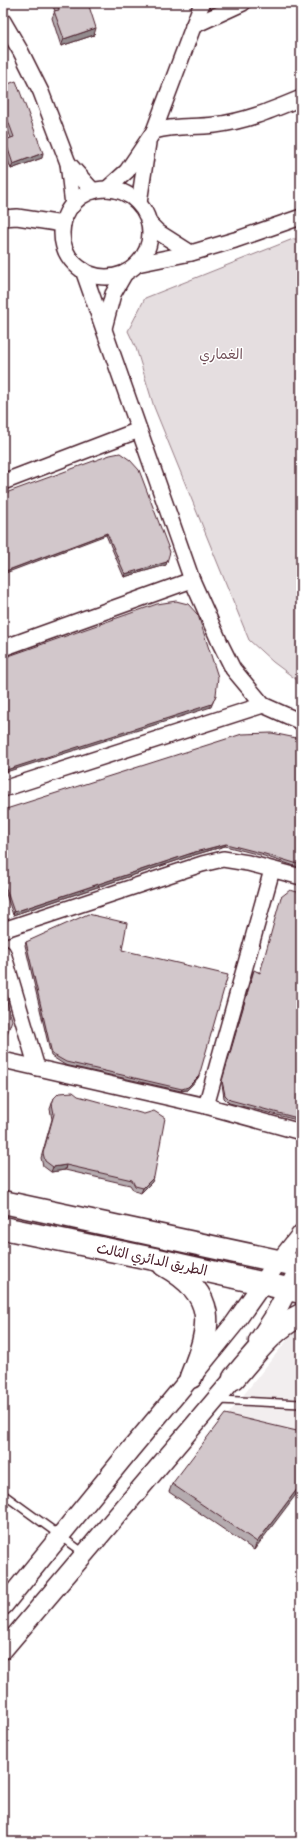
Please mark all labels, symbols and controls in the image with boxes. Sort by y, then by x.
park label: الغماري [199,346,243,365]
street label: الطريق الدائري الثالث [94,1239,209,1282]

